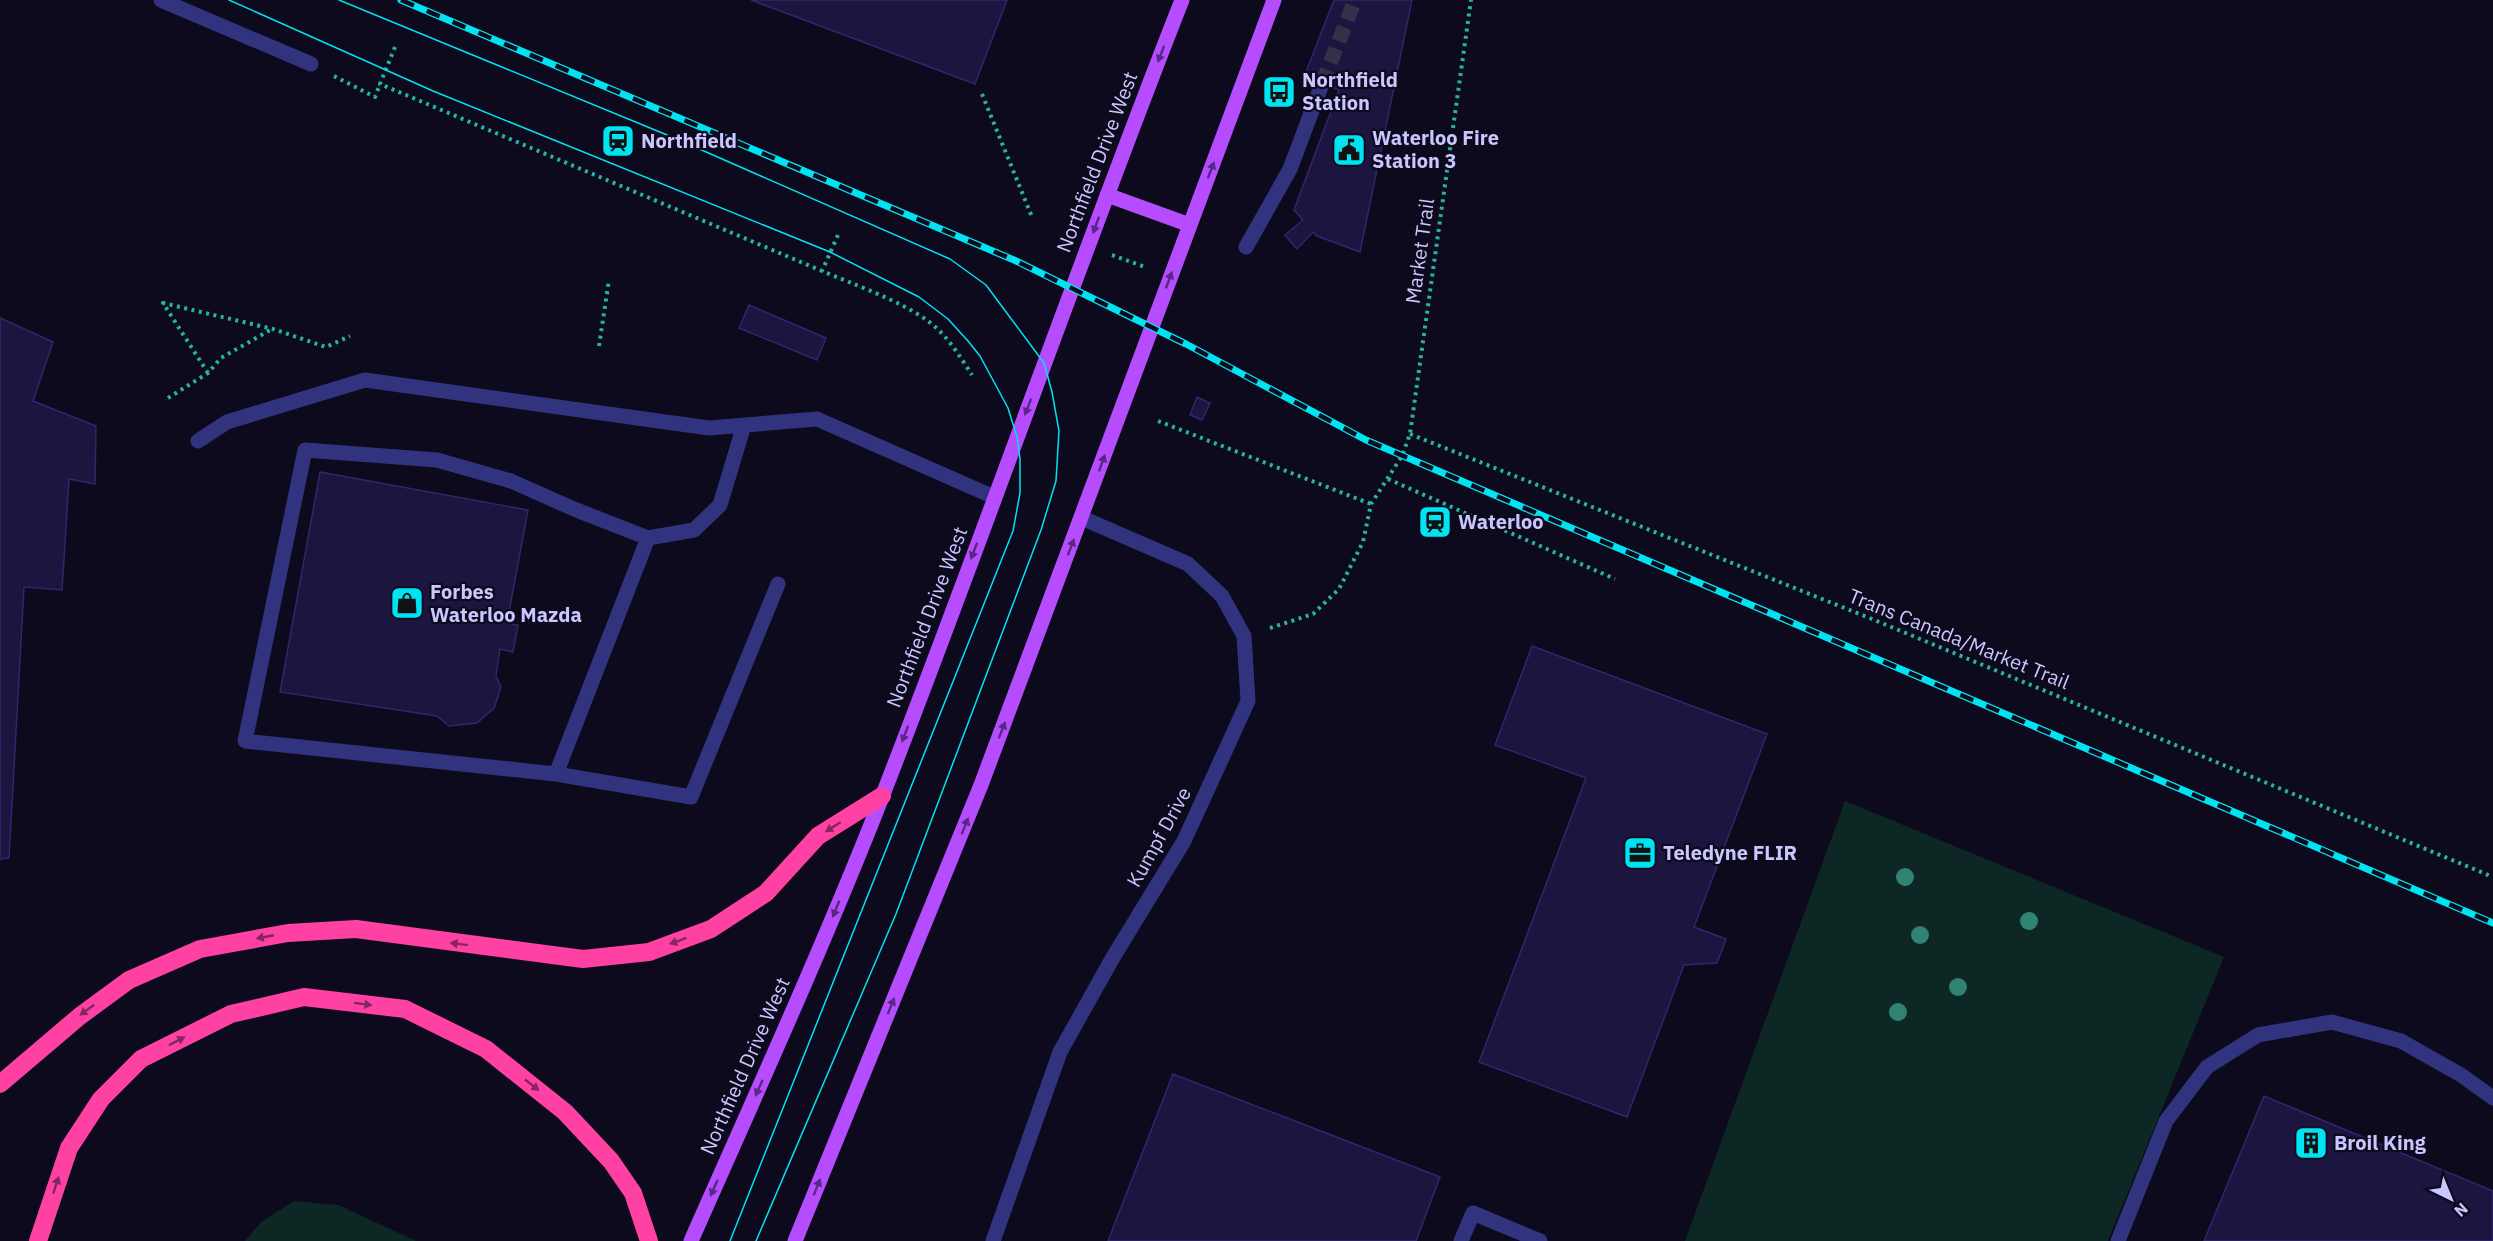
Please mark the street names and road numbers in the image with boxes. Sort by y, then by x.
street label: Northfield Drive West [1050,68,1143,256]
street label: Market Trail [1399,197,1440,305]
street label: Northfield Drive West [880,523,973,711]
street label: Trans Canada/Market Trail [1845,582,2074,695]
street label: Kumpf Drive [1120,782,1197,892]
street label: Northfield Drive West [693,973,796,1159]

